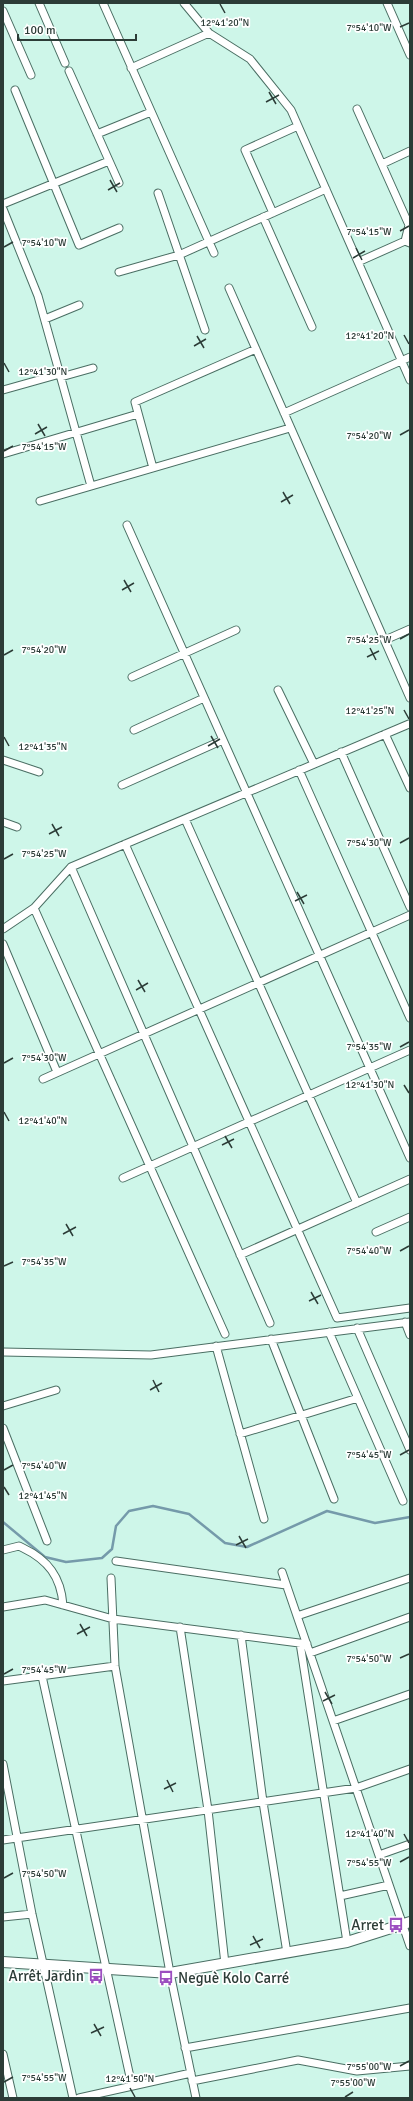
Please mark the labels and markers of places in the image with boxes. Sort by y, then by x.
place label: Arret [351,1916,384,1934]
bus stop icon: Arret [387,1916,405,1934]
place label: Arrêt Jardin [9,1967,84,1985]
bus stop icon: Arrêt Jardin [87,1967,105,1985]
bus stop icon: Neguè Kolo Carré [157,1969,175,1987]
place label: Neguè Kolo Carré [178,1969,289,1987]

